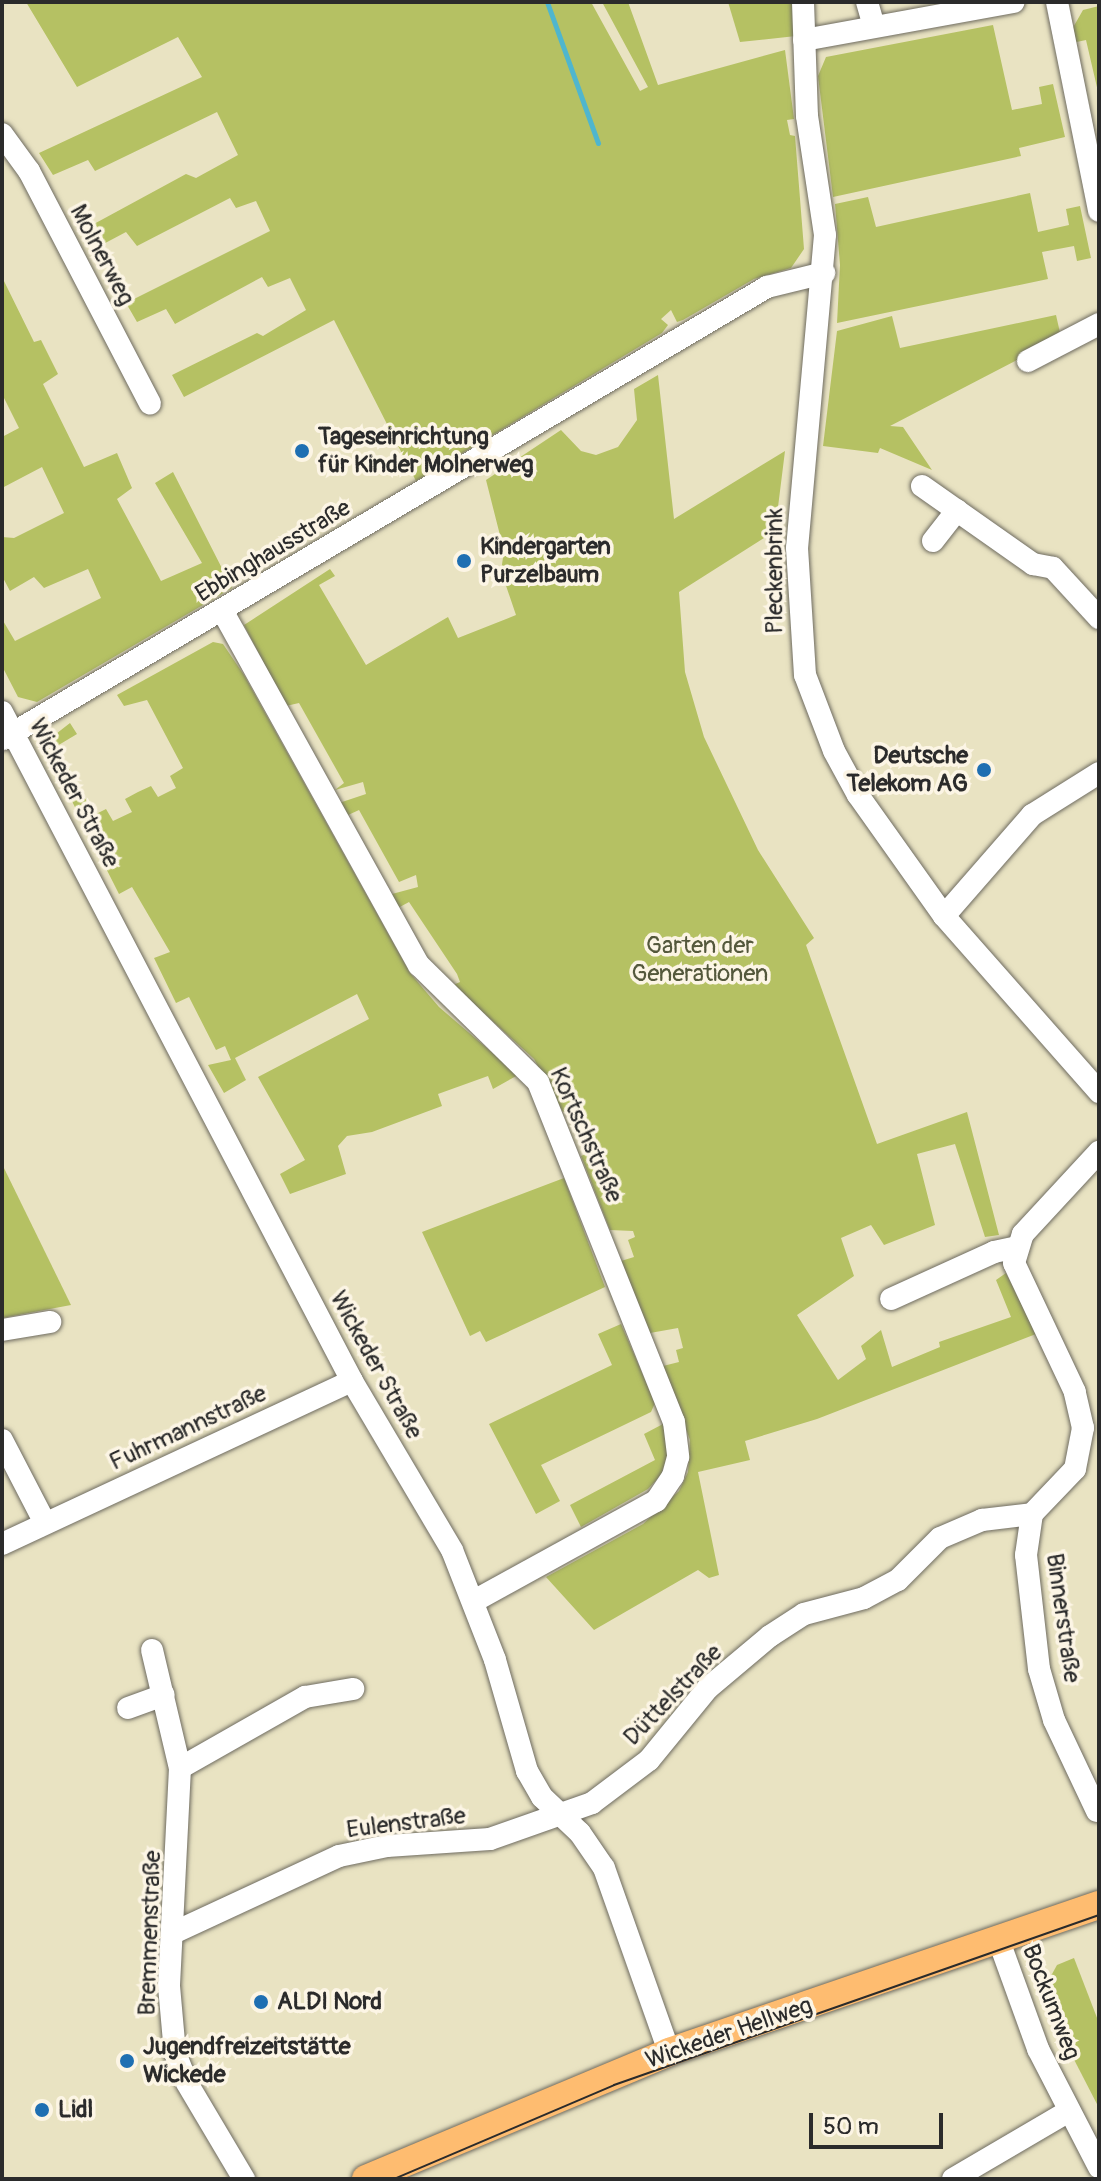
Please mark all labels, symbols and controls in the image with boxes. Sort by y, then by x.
street label: Molnerweg [63,200,141,310]
place label: Tageseinrichtung für Kinder Molnerweg [318,423,534,479]
marker: Tageseinrichtung für Kinder Molnerweg [293,442,311,460]
street label: Ebbinghausstraße [190,493,356,609]
street label: Pleckenbrink [761,508,789,634]
place label: Kindergarten Purzelbaum [480,533,611,589]
marker: Kindergarten Purzelbaum [455,552,473,570]
street label: Wickeder Straße [23,714,125,872]
place label: Deutsche Telekom AG [847,742,968,798]
marker: Deutsche Telekom AG [975,761,993,779]
park label: Garten der Generationen [632,932,768,988]
street label: Kortschstraße [543,1063,629,1207]
street label: Wickeder Straße [323,1286,429,1444]
street label: Fuhrmannstraße [105,1379,271,1477]
street label: Binnerstraße [1040,1552,1086,1684]
street label: Düttelstraße [618,1638,728,1752]
street label: Eulenstraße [345,1801,467,1845]
street label: Bremmenstraße [133,1850,167,2016]
street label: Bockumweg [1016,1940,1086,2064]
place label: ALDI Nord [277,1988,382,2016]
street label: Wickeder Hellweg [642,1991,816,2075]
marker: ALDI Nord [252,1993,270,2011]
place label: Jugendfreizeitstätte Wickede [143,2033,351,2089]
marker: Jugendfreizeitstätte Wickede [118,2052,136,2070]
place label: Lidl [58,2096,93,2124]
scale bar [813,2097,947,2147]
marker: Lidl [33,2101,51,2119]
text: 50 m [823,2112,879,2141]

